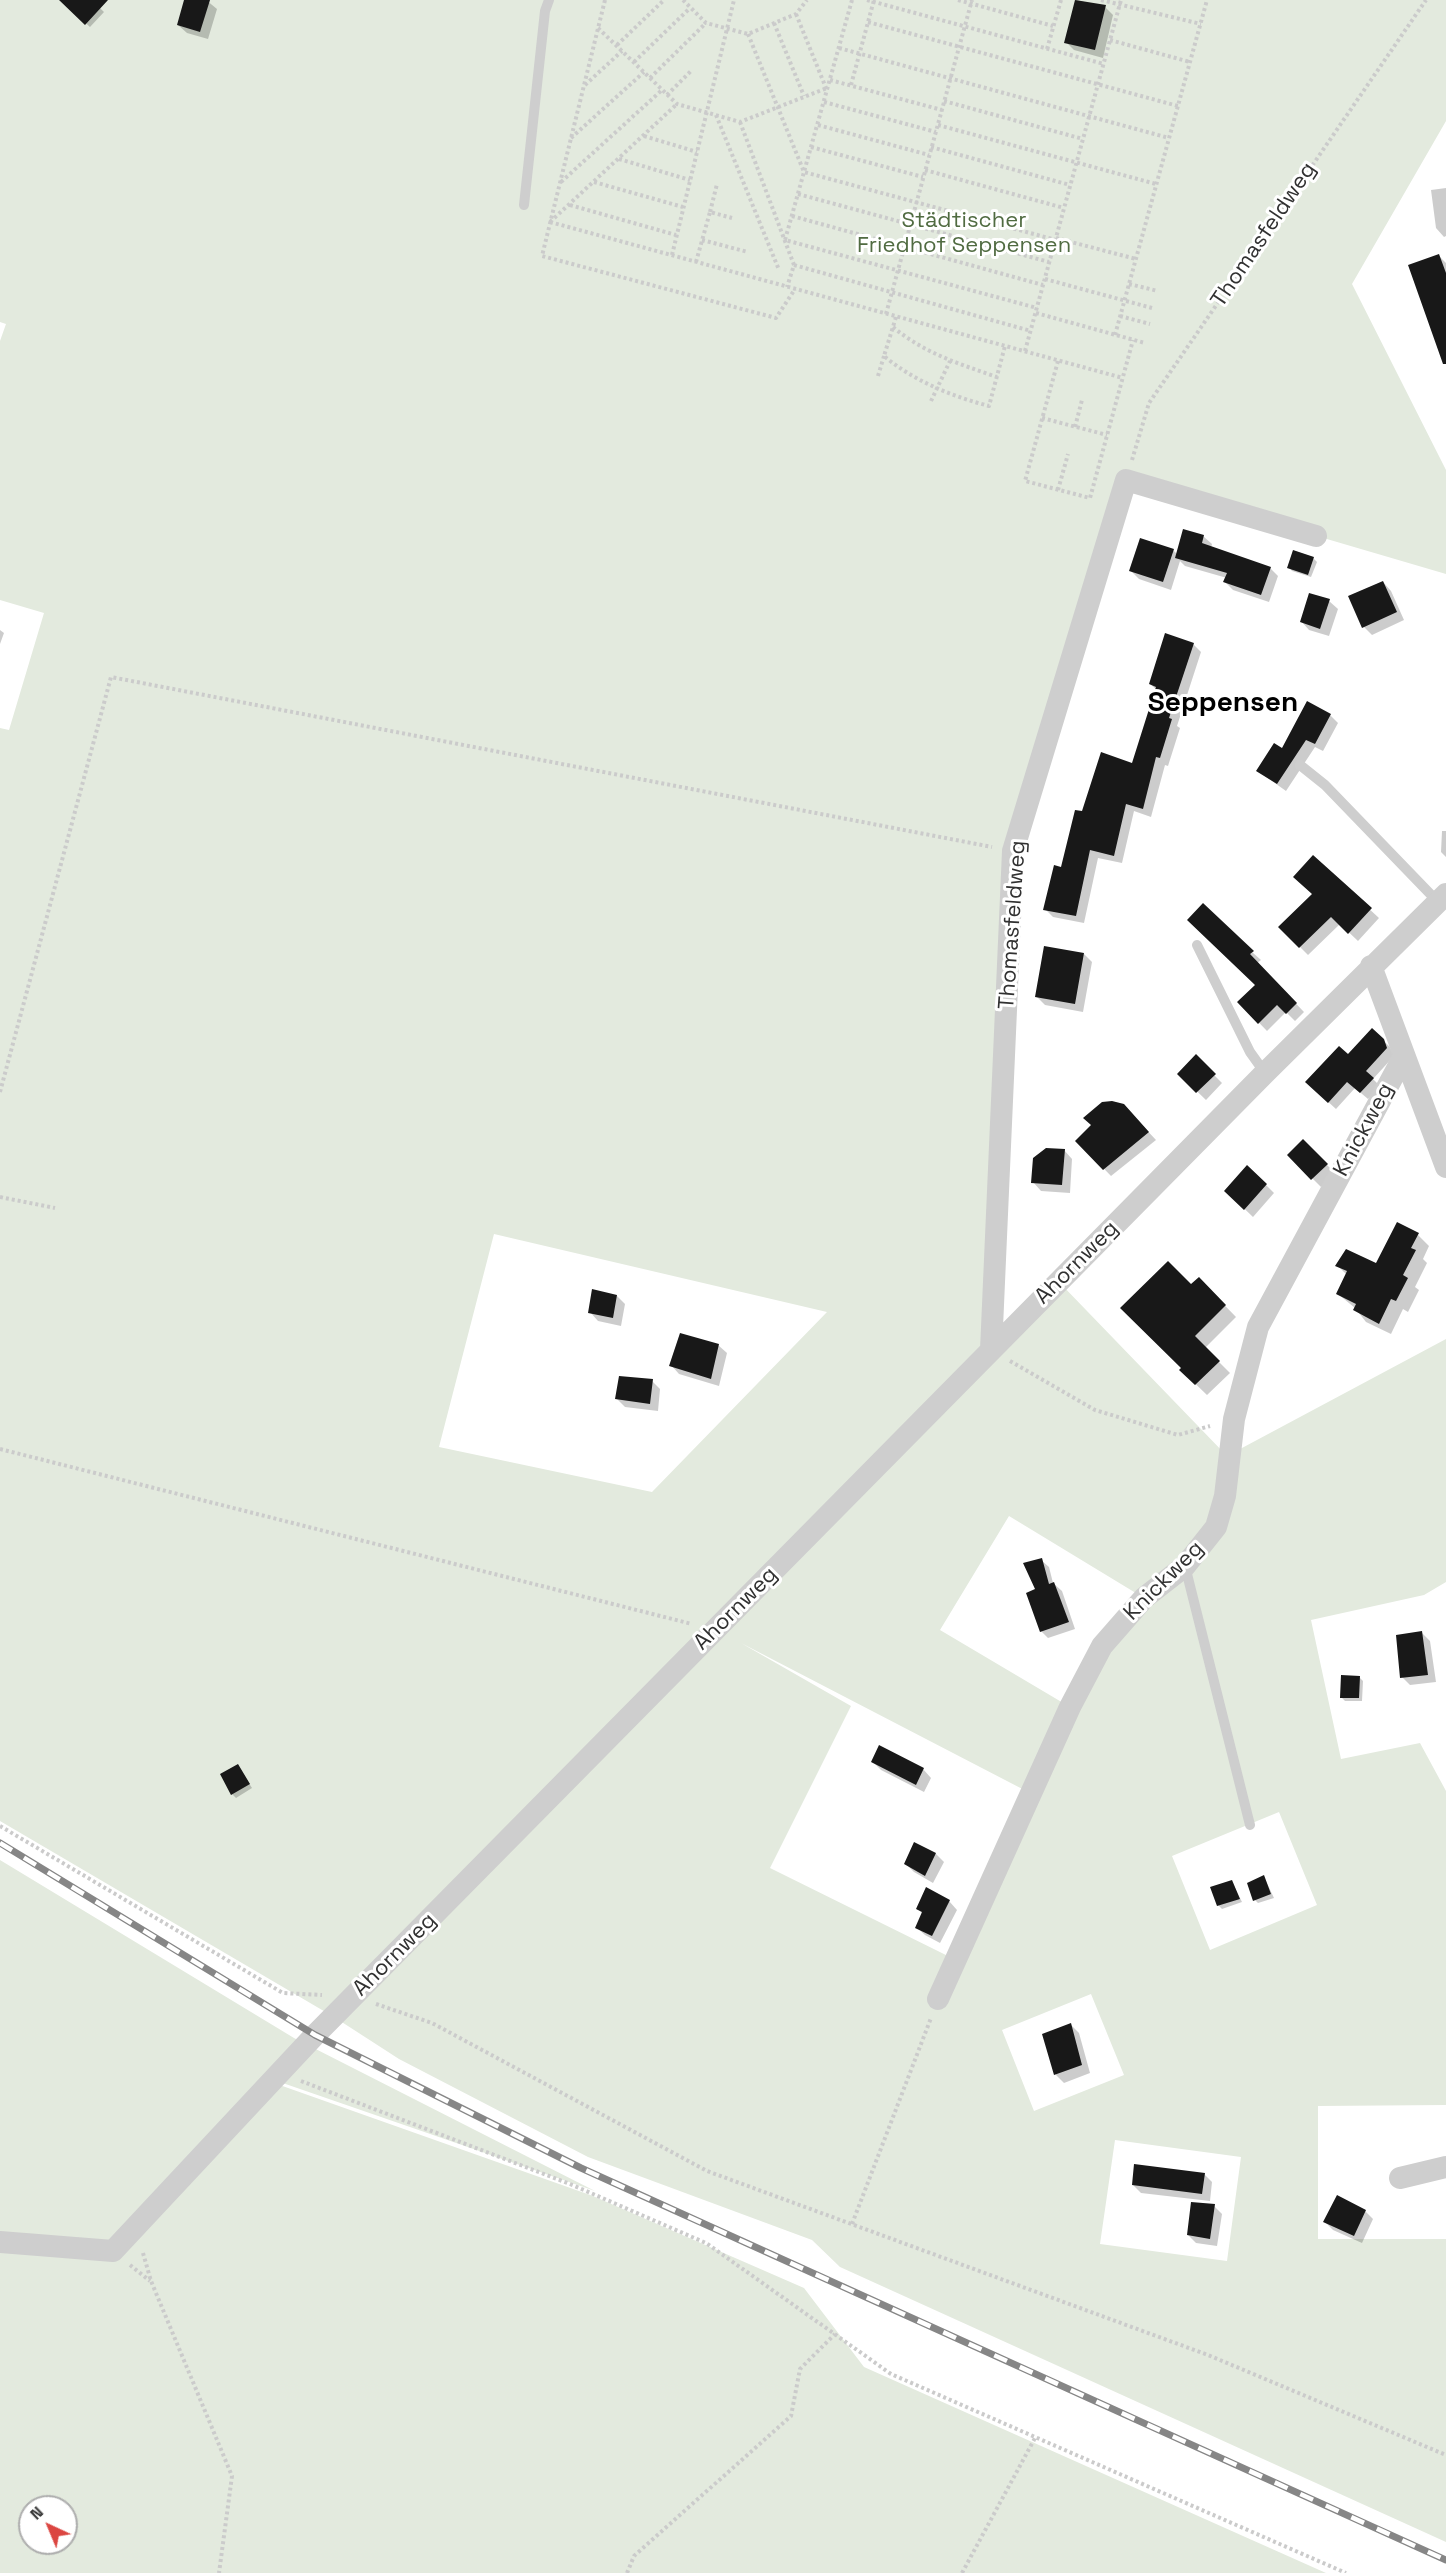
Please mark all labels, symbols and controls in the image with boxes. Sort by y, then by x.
street label: Thomasfeldweg [1206,157,1322,313]
park label: Städtischer Friedhof Seppensen [857,208,1071,260]
district label: Seppensen [1148,686,1298,720]
street label: Thomasfeldweg [994,840,1032,1010]
street label: Knickweg [1328,1079,1400,1181]
street label: Ahornweg [1030,1216,1124,1310]
street label: Knickweg [1119,1536,1209,1626]
street label: Ahornweg [689,1562,783,1656]
street label: Ahornweg [348,1908,442,2002]
north arrow [18,2495,78,2555]
text: N [25,2502,48,2524]

